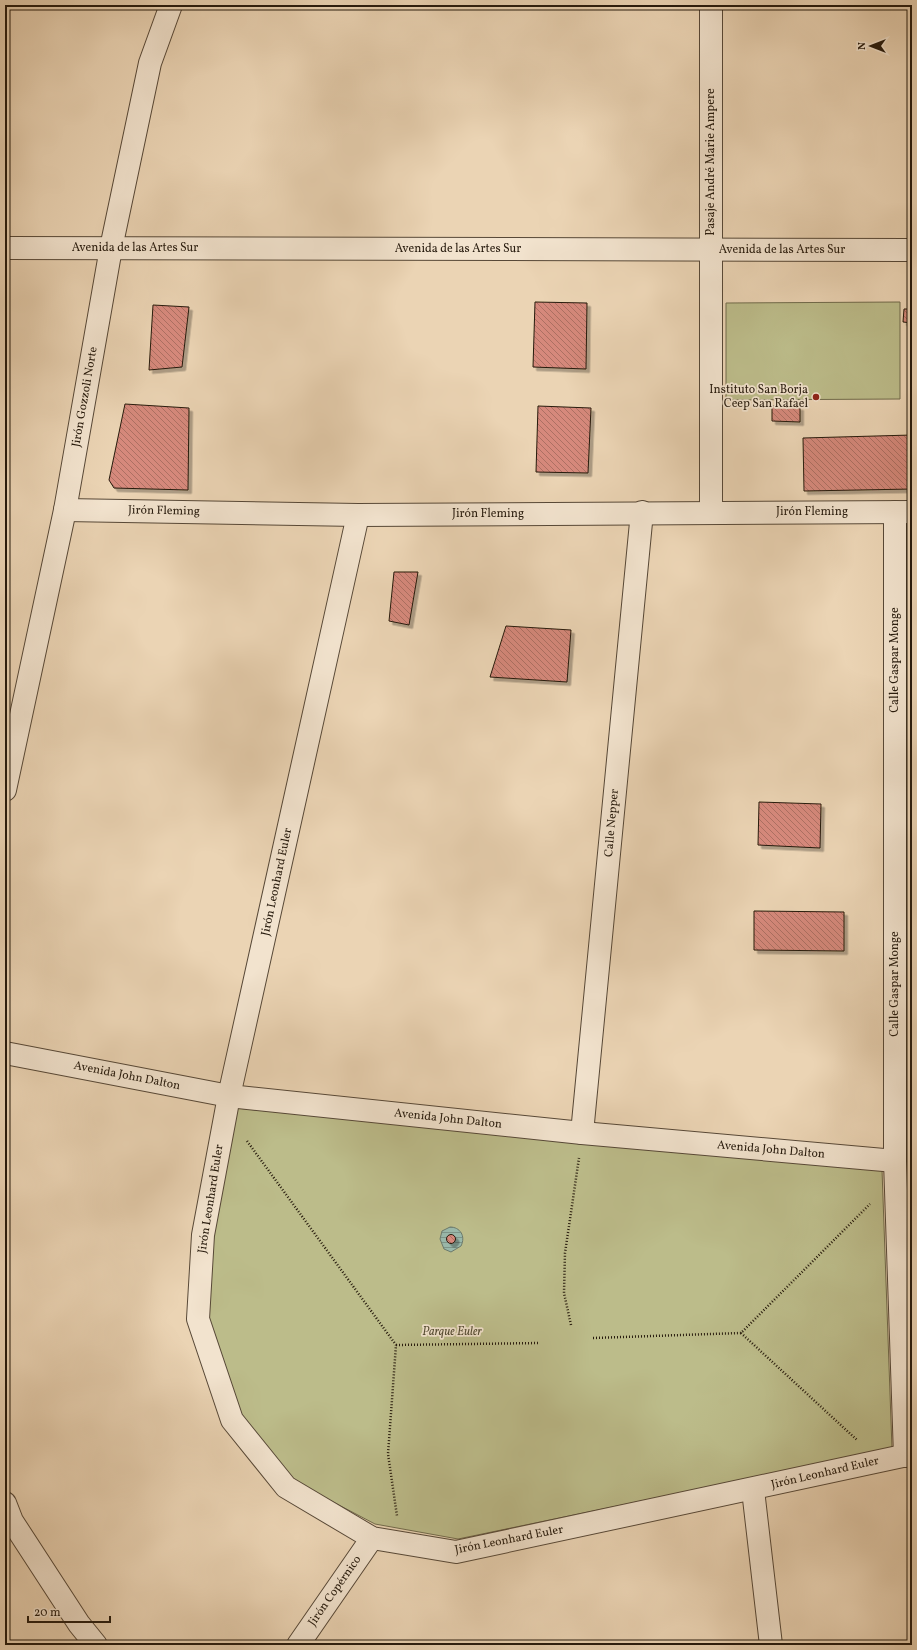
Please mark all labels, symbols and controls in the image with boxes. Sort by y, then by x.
north arrow [851,26,891,66]
text: N [855,42,870,50]
street label: Pasaje André Marie Ampere [703,88,719,236]
street label: Avenida de las Artes Sur [72,240,198,256]
street label: Avenida de las Artes Sur [395,241,521,257]
street label: Avenida de las Artes Sur [719,242,845,258]
street label: Jirón Gozzoli Norte [68,345,102,448]
place label: Instituto San Borja Ceep San Rafael [709,382,808,412]
marker: Instituto San Borja Ceep San Rafael [811,392,821,402]
street label: Jirón Fleming [128,502,200,520]
street label: Jirón Fleming [776,504,848,520]
street label: Jirón Fleming [452,506,524,522]
street label: Calle Gaspar Monge [887,607,903,713]
street label: Calle Nepper [601,788,623,858]
street label: Jirón Leonhard Euler [258,826,296,938]
street label: Calle Gaspar Monge [887,931,903,1037]
street label: Avenida John Dalton [72,1058,182,1094]
street label: Avenida John Dalton [393,1105,503,1133]
street label: Avenida John Dalton [716,1137,826,1163]
street label: Jirón Leonhard Euler [194,1143,228,1255]
park label: Parque Euler [422,1324,482,1340]
street label: Jirón Leonhard Euler [770,1453,880,1493]
street label: Jirón Leonhard Euler [453,1522,565,1558]
street label: Jirón Copérnico [305,1552,365,1630]
scale bar [28,1598,110,1624]
text: 20 m [34,1605,61,1621]

